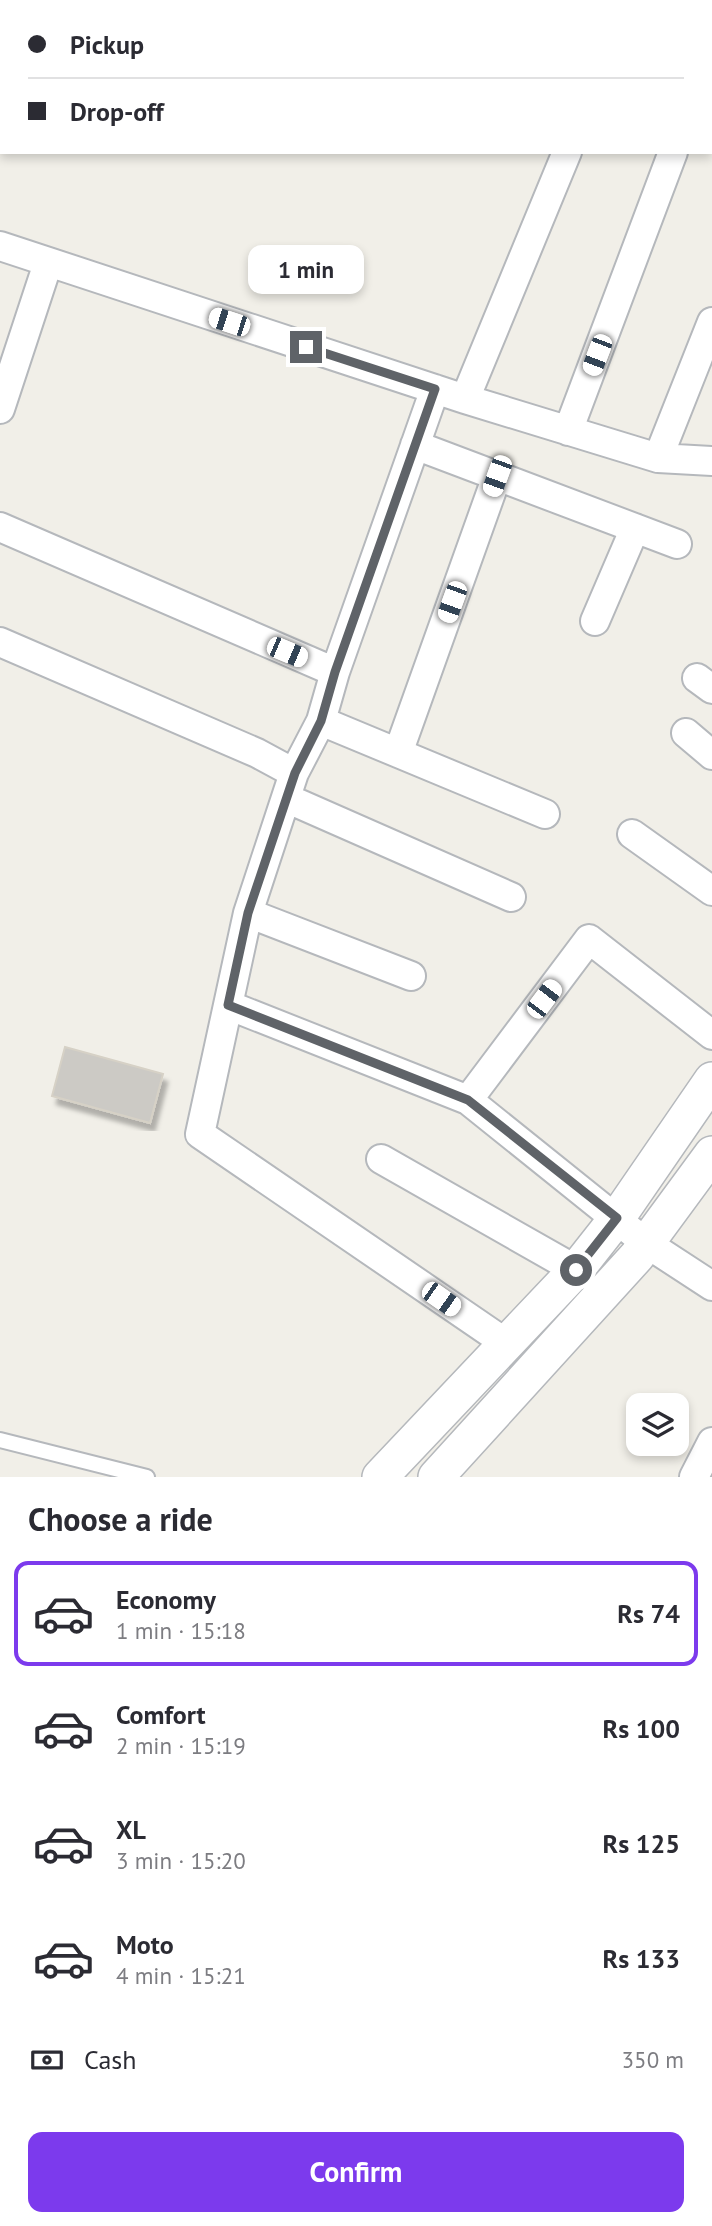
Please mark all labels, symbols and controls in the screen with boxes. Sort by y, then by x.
text: Pickup [70,28,144,61]
text: Drop-off [70,95,164,128]
callout: 1 min [248,246,364,294]
text: 1 min [278,255,334,284]
car [206,306,253,338]
route end [290,331,322,363]
car [580,332,615,378]
car [480,453,515,499]
car [435,579,470,625]
car [264,634,311,670]
car [523,976,566,1022]
route start [560,1254,592,1286]
car [418,1278,465,1320]
map controls [626,1393,689,1456]
button: layers [626,1393,689,1456]
text: Choose a ride [28,1498,213,1540]
icon: car [32,1582,95,1645]
text: Economy [116,1583,216,1616]
text: Rs 74 [617,1597,680,1630]
text: 1 min · 15:18 [116,1616,246,1645]
icon: car [32,1697,95,1760]
text: Comfort [116,1698,206,1731]
text: Rs 100 [603,1712,680,1745]
text: 2 min · 15:19 [116,1731,246,1760]
icon: car [32,1812,95,1875]
text: XL [116,1813,146,1846]
text: Rs 125 [603,1827,680,1860]
text: 3 min · 15:20 [116,1846,246,1875]
icon: car [32,1927,95,1990]
text: Moto [116,1928,174,1961]
text: Rs 133 [603,1942,680,1975]
text: 4 min · 15:21 [116,1961,246,1990]
icon: cash [28,2041,66,2079]
text: Cash [84,2043,136,2076]
text: 350 m [622,2045,684,2074]
button: Confirm [28,2132,684,2212]

